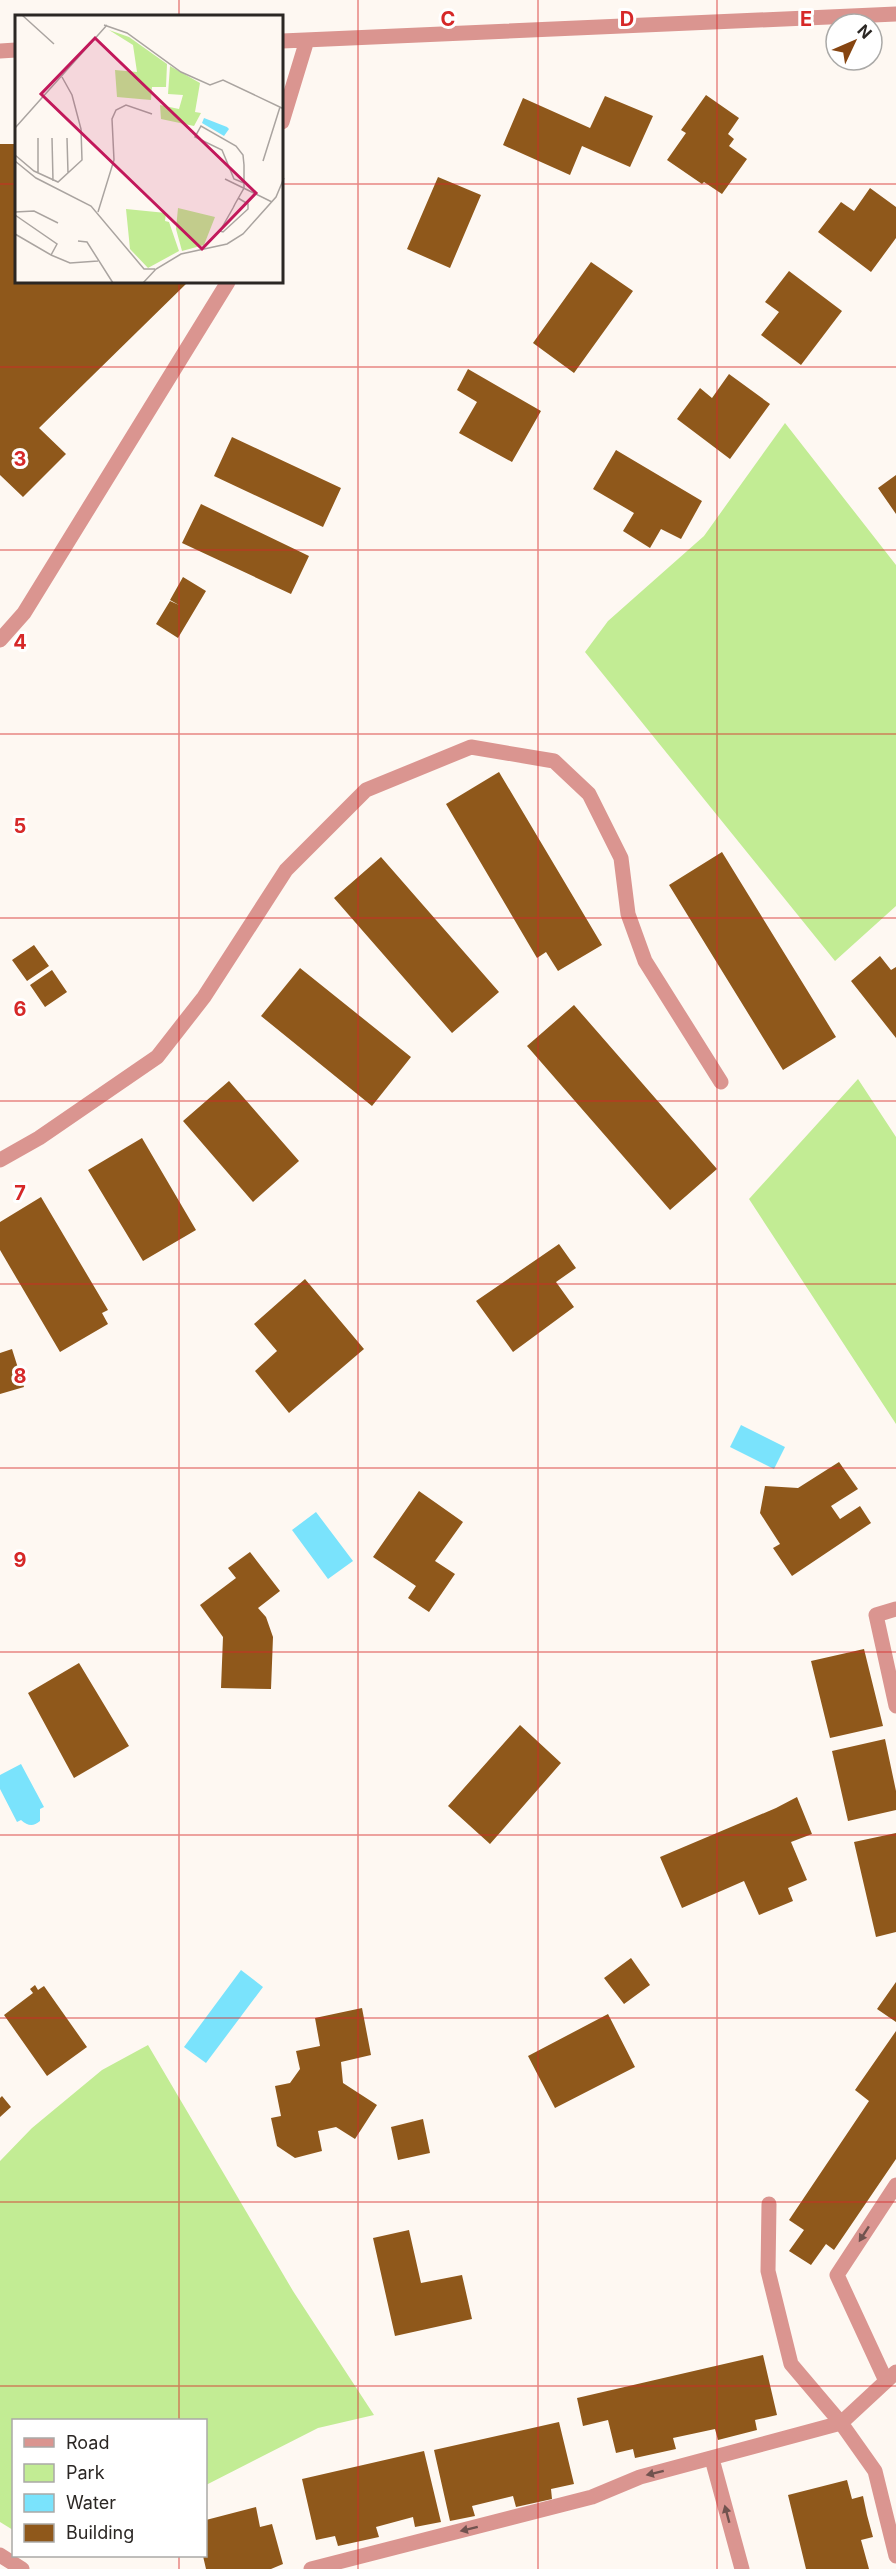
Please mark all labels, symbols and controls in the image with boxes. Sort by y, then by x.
text: C [441,7,455,31]
text: D [620,7,634,31]
text: E [800,7,812,31]
north arrow [824,12,884,72]
inset map [15,15,284,284]
text: N [853,20,876,43]
text: 3 [14,447,26,471]
text: 4 [13,630,27,654]
text: 5 [14,814,26,838]
text: 6 [14,997,27,1021]
text: 7 [14,1181,26,1205]
text: 8 [13,1364,27,1388]
text: 9 [14,1548,27,1572]
one-way arrow [859,2226,870,2242]
legend [12,2419,207,2557]
text: Road [66,2432,109,2453]
text: Park [66,2462,105,2483]
one-way arrow [646,2469,665,2479]
text: Water [66,2492,116,2513]
one-way arrow [722,2505,731,2523]
text: Building [66,2522,134,2543]
one-way arrow [460,2524,478,2534]

